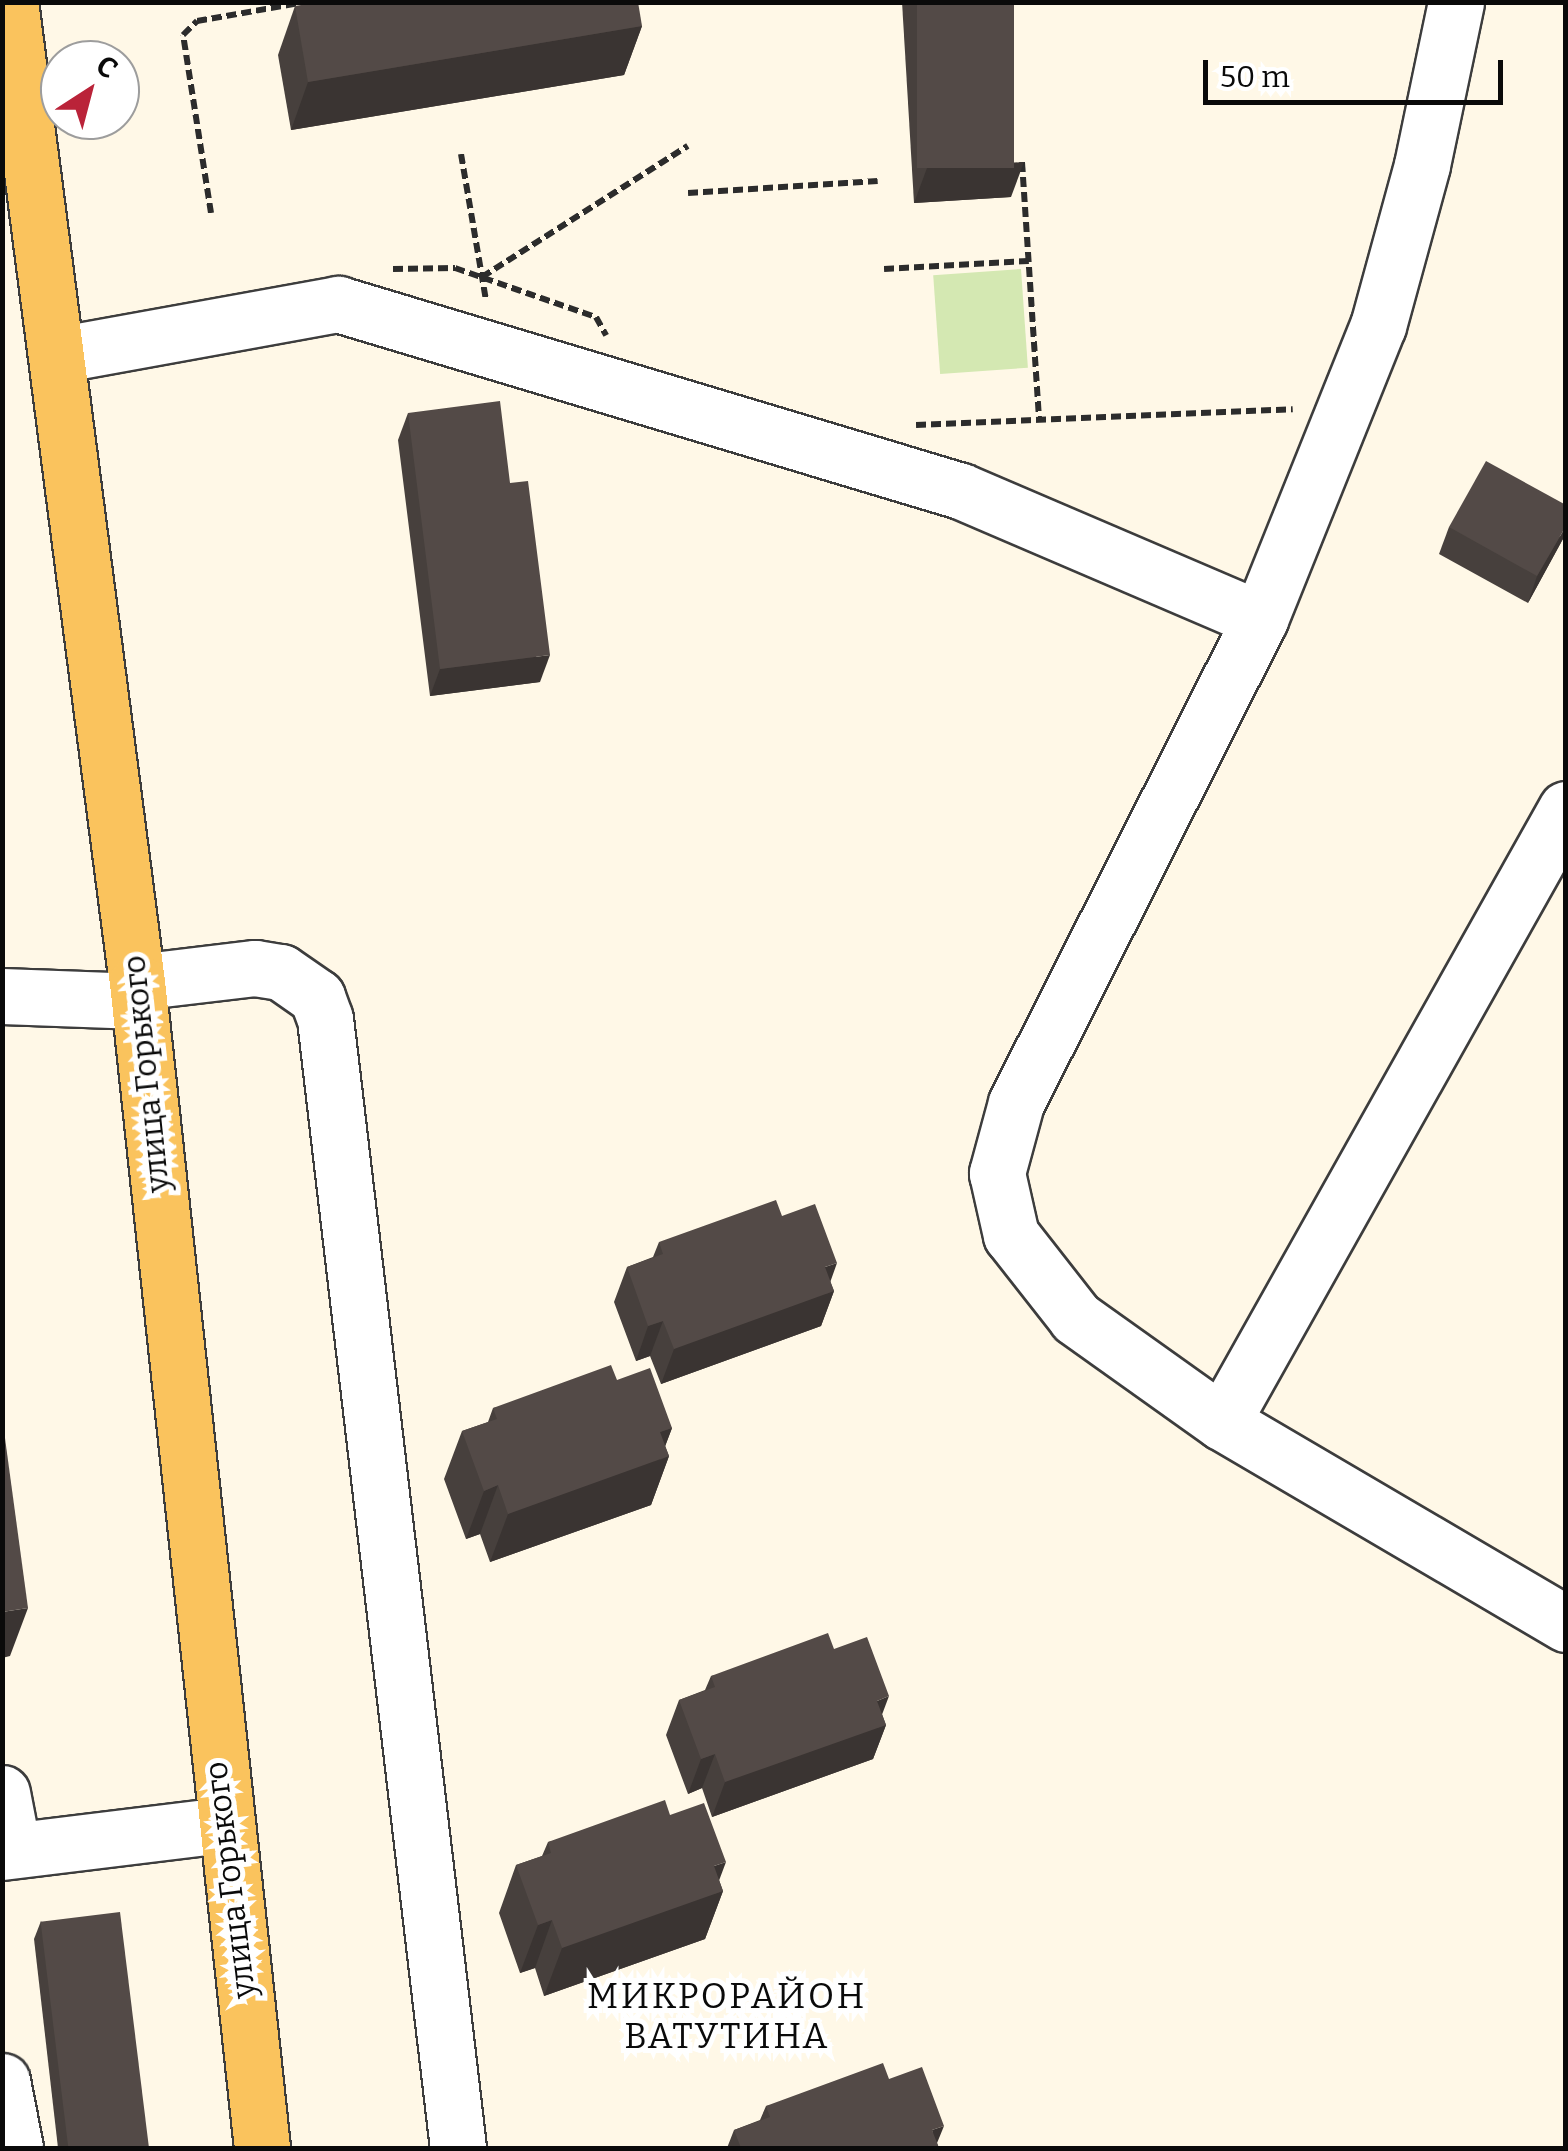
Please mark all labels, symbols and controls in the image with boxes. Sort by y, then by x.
north arrow [40,40,140,140]
scale bar [1208,40,1508,102]
text: С [90,48,124,85]
text: 50 m [1220,59,1290,95]
street label: улица Горького [114,954,178,1194]
street label: улица Горького [196,1759,264,2001]
district label: МИКРОРАЙОН ВАТУТИНА [587,1975,867,2057]

